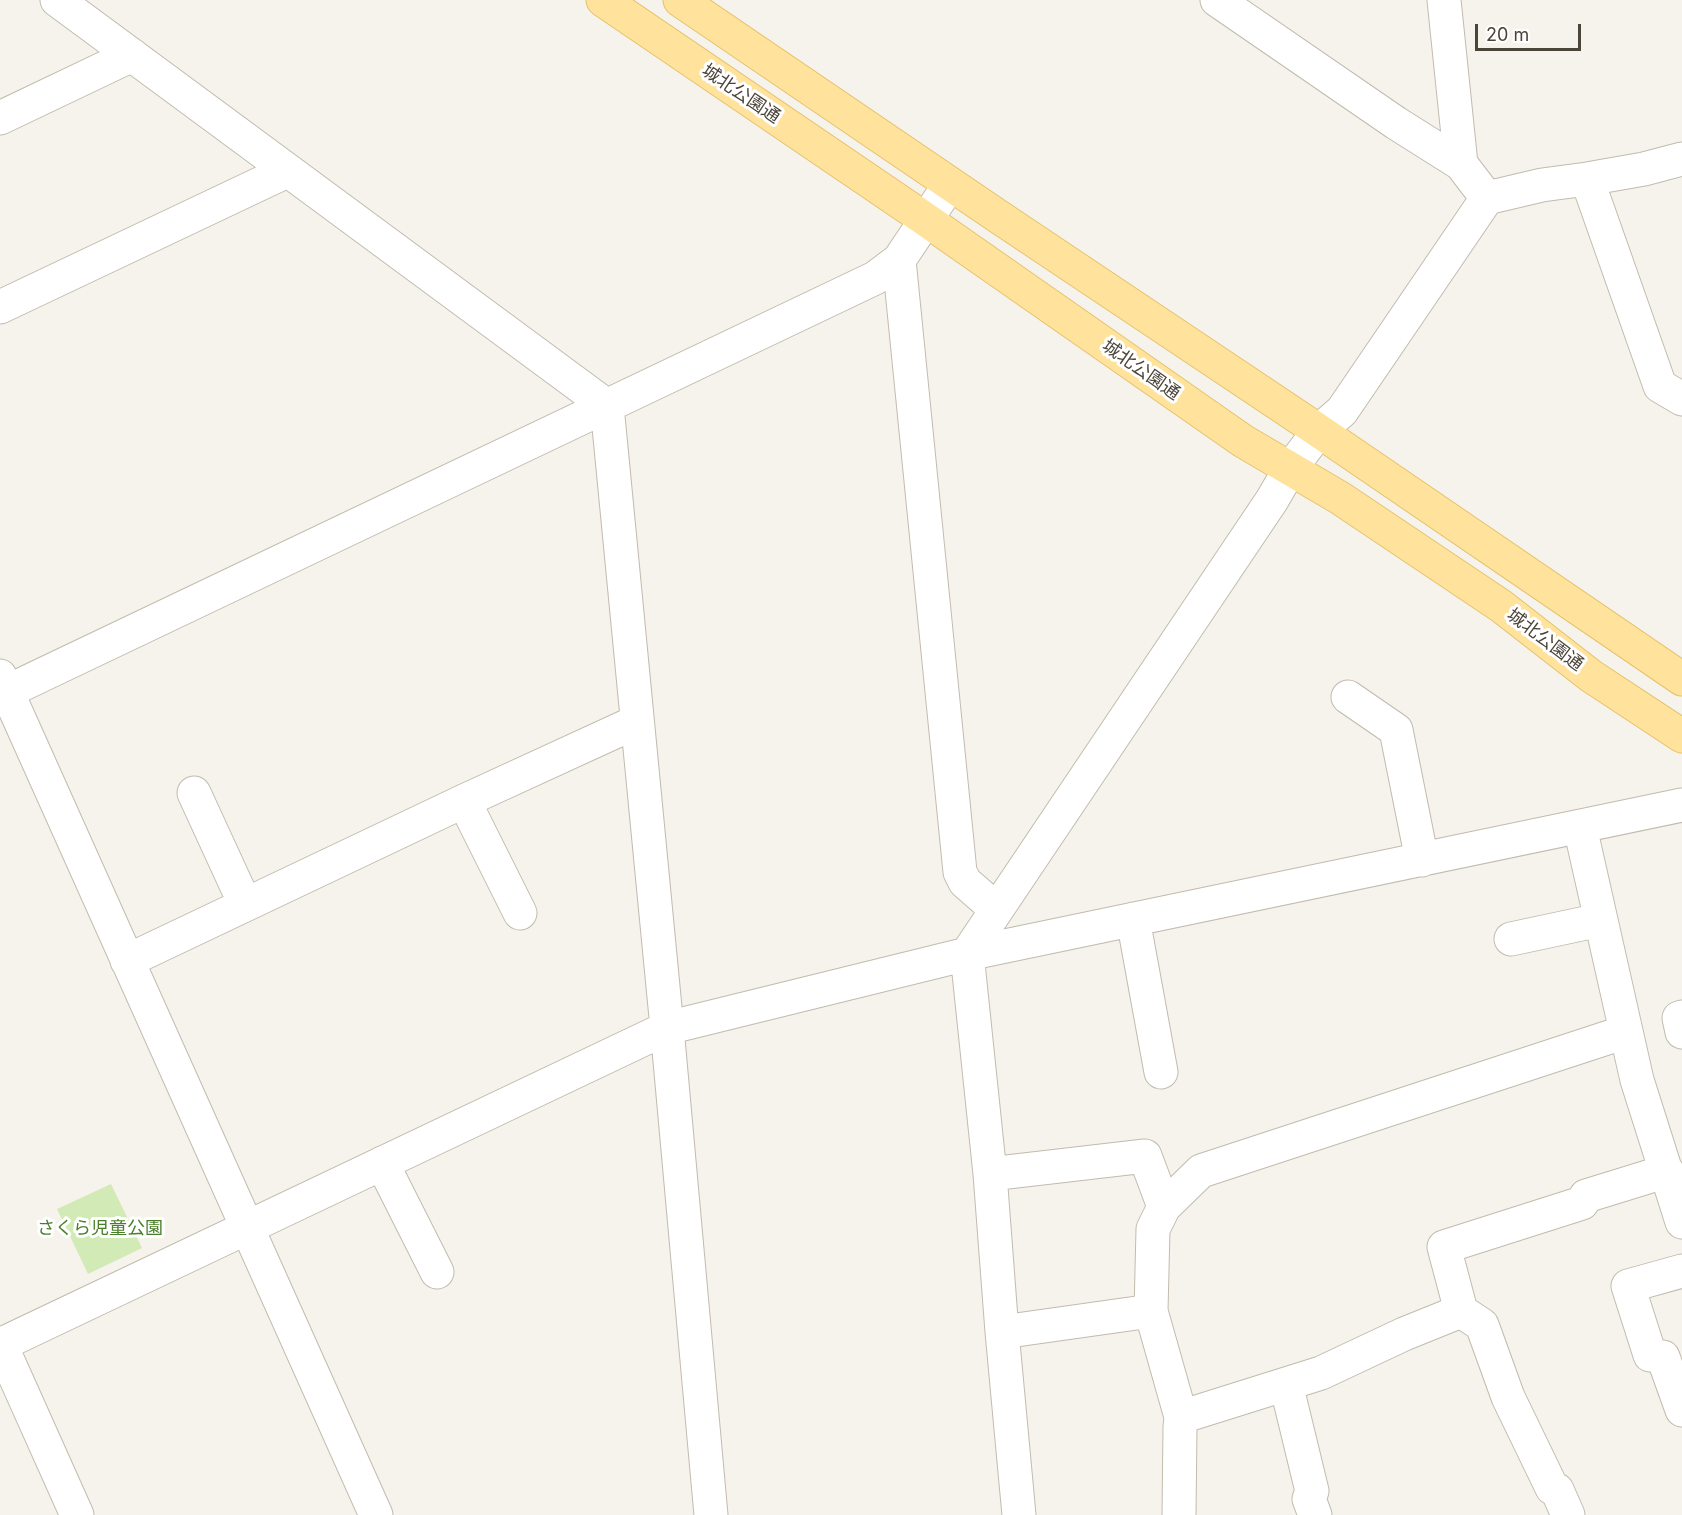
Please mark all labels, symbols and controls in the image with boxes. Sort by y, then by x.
scale bar [1478,12,1584,50]
text: 20 m [1486,24,1529,45]
street label: 城北公園通 [698,60,784,128]
street label: 城北公園通 [1098,335,1184,405]
street label: 城北公園通 [1503,604,1587,676]
park label: さくら児童公園 [37,1218,163,1240]

